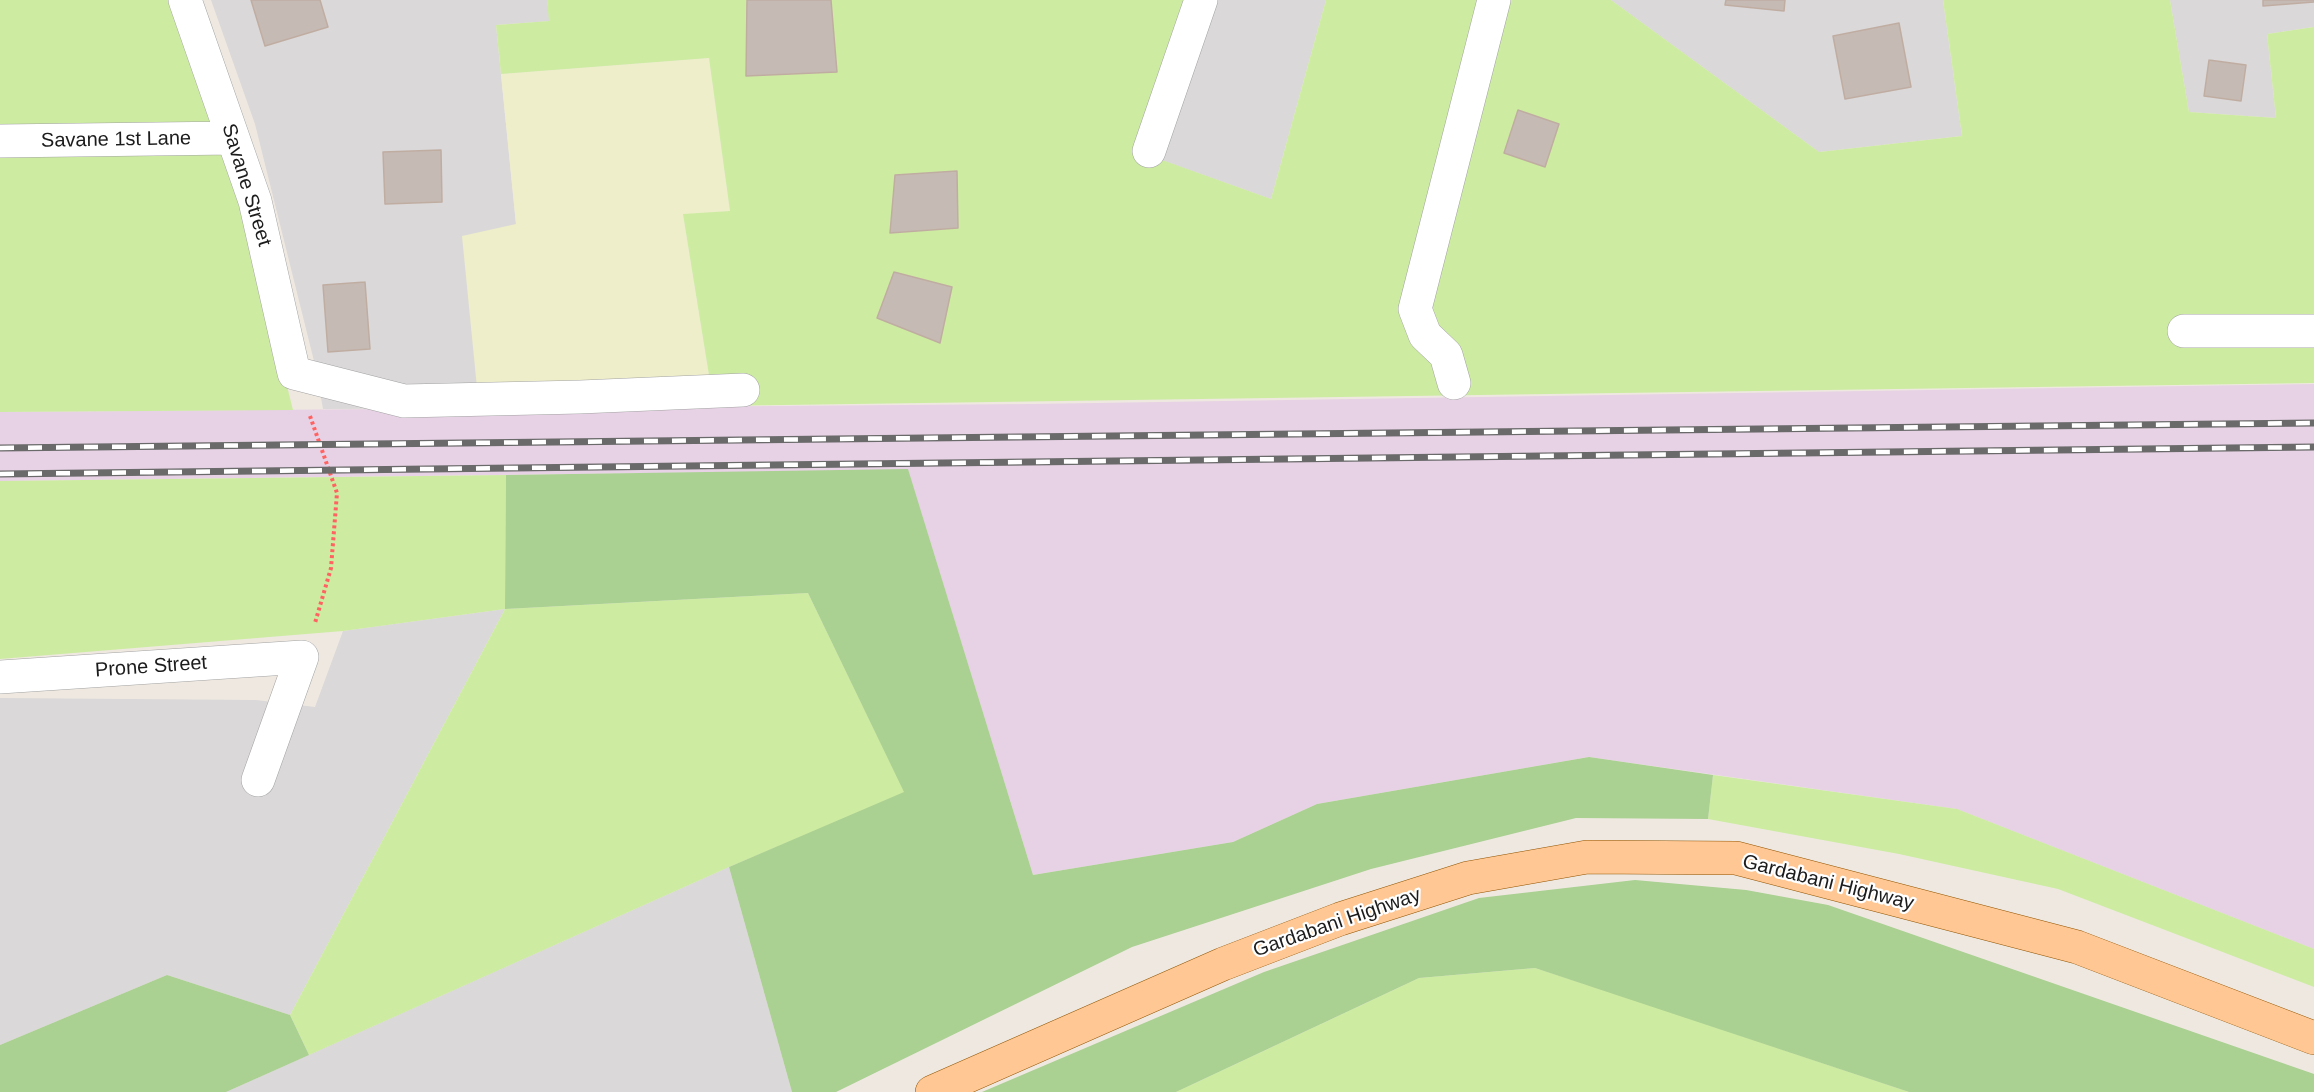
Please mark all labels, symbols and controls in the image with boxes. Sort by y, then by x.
street label: Savane Street [216,121,276,249]
street label: Savane 1st Lane [41,127,191,153]
street label: Prone Street [94,651,208,683]
street label: Gardabani Highway [1740,850,1916,916]
street label: Gardabani Highway [1250,883,1424,963]

